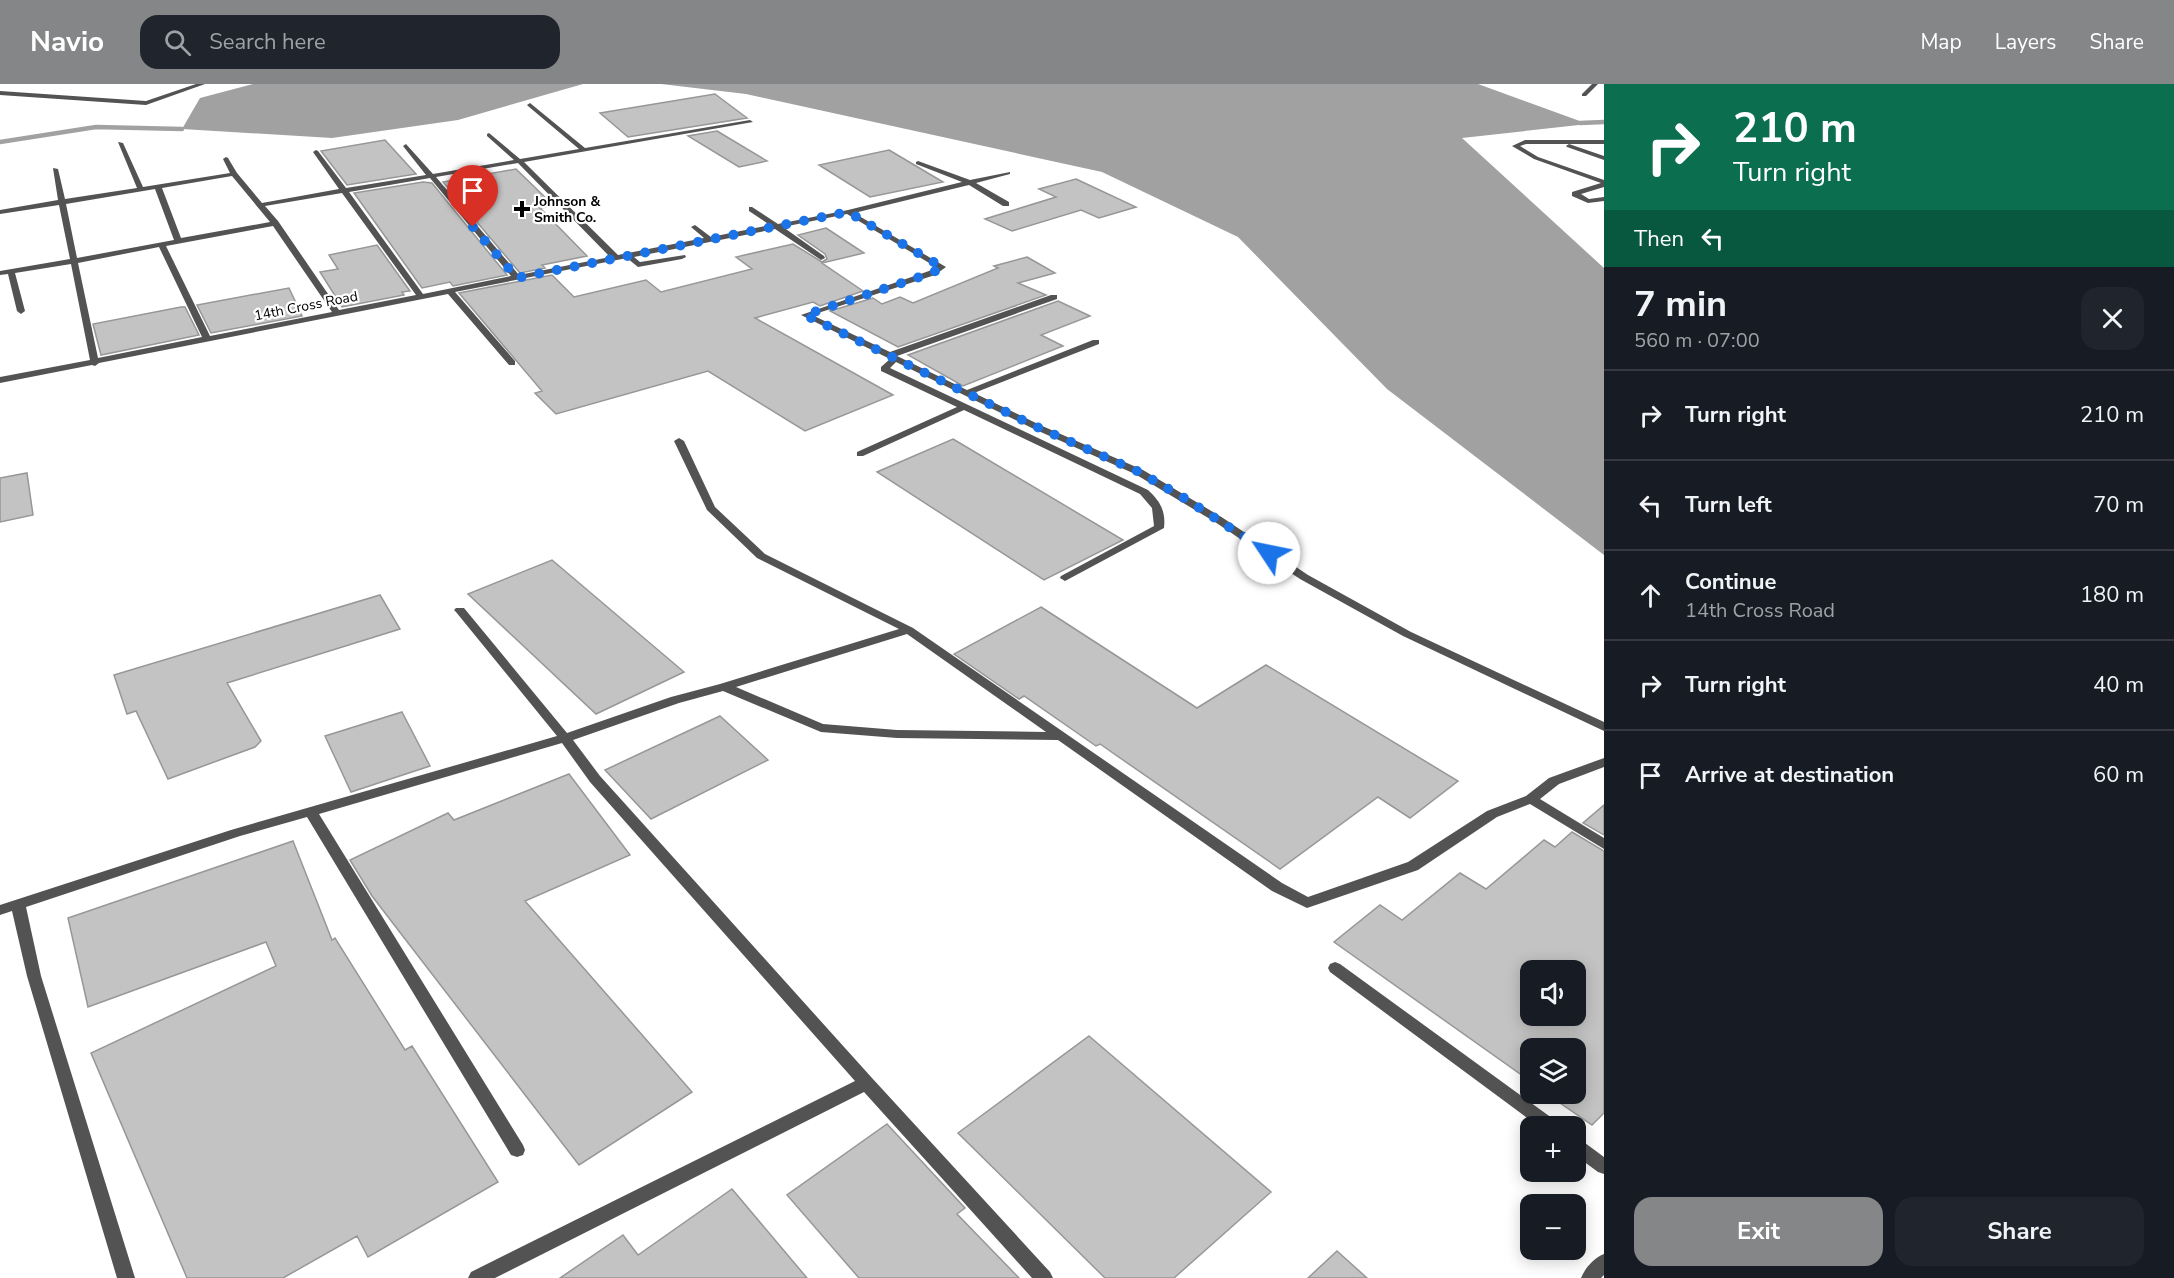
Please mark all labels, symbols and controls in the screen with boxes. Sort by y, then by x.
search box [140,15,560,69]
text: Navio [30,23,104,61]
icon: search [161,26,194,59]
text: Search here [209,27,326,57]
text: Map [1920,28,1962,56]
text: Layers [1995,28,2056,56]
text: Share [2089,28,2144,56]
text: 210 m [1733,100,1857,157]
icon: right [1634,108,1712,186]
text: Turn right [1733,154,1851,191]
pin [447,165,498,227]
icon: arrive [456,174,489,207]
place label: Johnson & Smith Co. [533,192,601,227]
marker: Johnson & Smith Co. [515,202,529,216]
icon: left [1696,222,1729,255]
text: Then [1634,224,1684,254]
text: 7 min [1634,280,1727,329]
street label: 14th Cross Road [253,287,359,325]
button: close [2081,287,2144,350]
text: 560 m · 07:00 [1634,327,1760,354]
icon: right [1634,399,1667,432]
text: Turn right [1685,400,1786,430]
text: 210 m [2080,400,2144,430]
icon: left [1634,489,1667,522]
text: Turn left [1685,490,1772,520]
text: 70 m [2093,490,2144,520]
position arrow [1237,521,1301,585]
text: Continue [1685,567,1776,597]
icon: ahead [1634,579,1667,612]
text: 180 m [2080,580,2144,610]
text: 14th Cross Road [1685,597,1835,624]
icon: right [1634,669,1667,702]
text: Turn right [1685,670,1786,700]
text: 40 m [2093,670,2144,700]
icon: arrive [1634,759,1667,792]
text: Arrive at destination [1685,760,1894,790]
text: 60 m [2093,760,2144,790]
map controls [1520,960,1586,1260]
button: sound [1520,960,1586,1026]
button: layers [1520,1038,1586,1104]
button: + [1520,1116,1586,1182]
button: − [1520,1194,1586,1260]
button: Exit [1634,1197,1883,1266]
button: Share [1895,1197,2144,1266]

